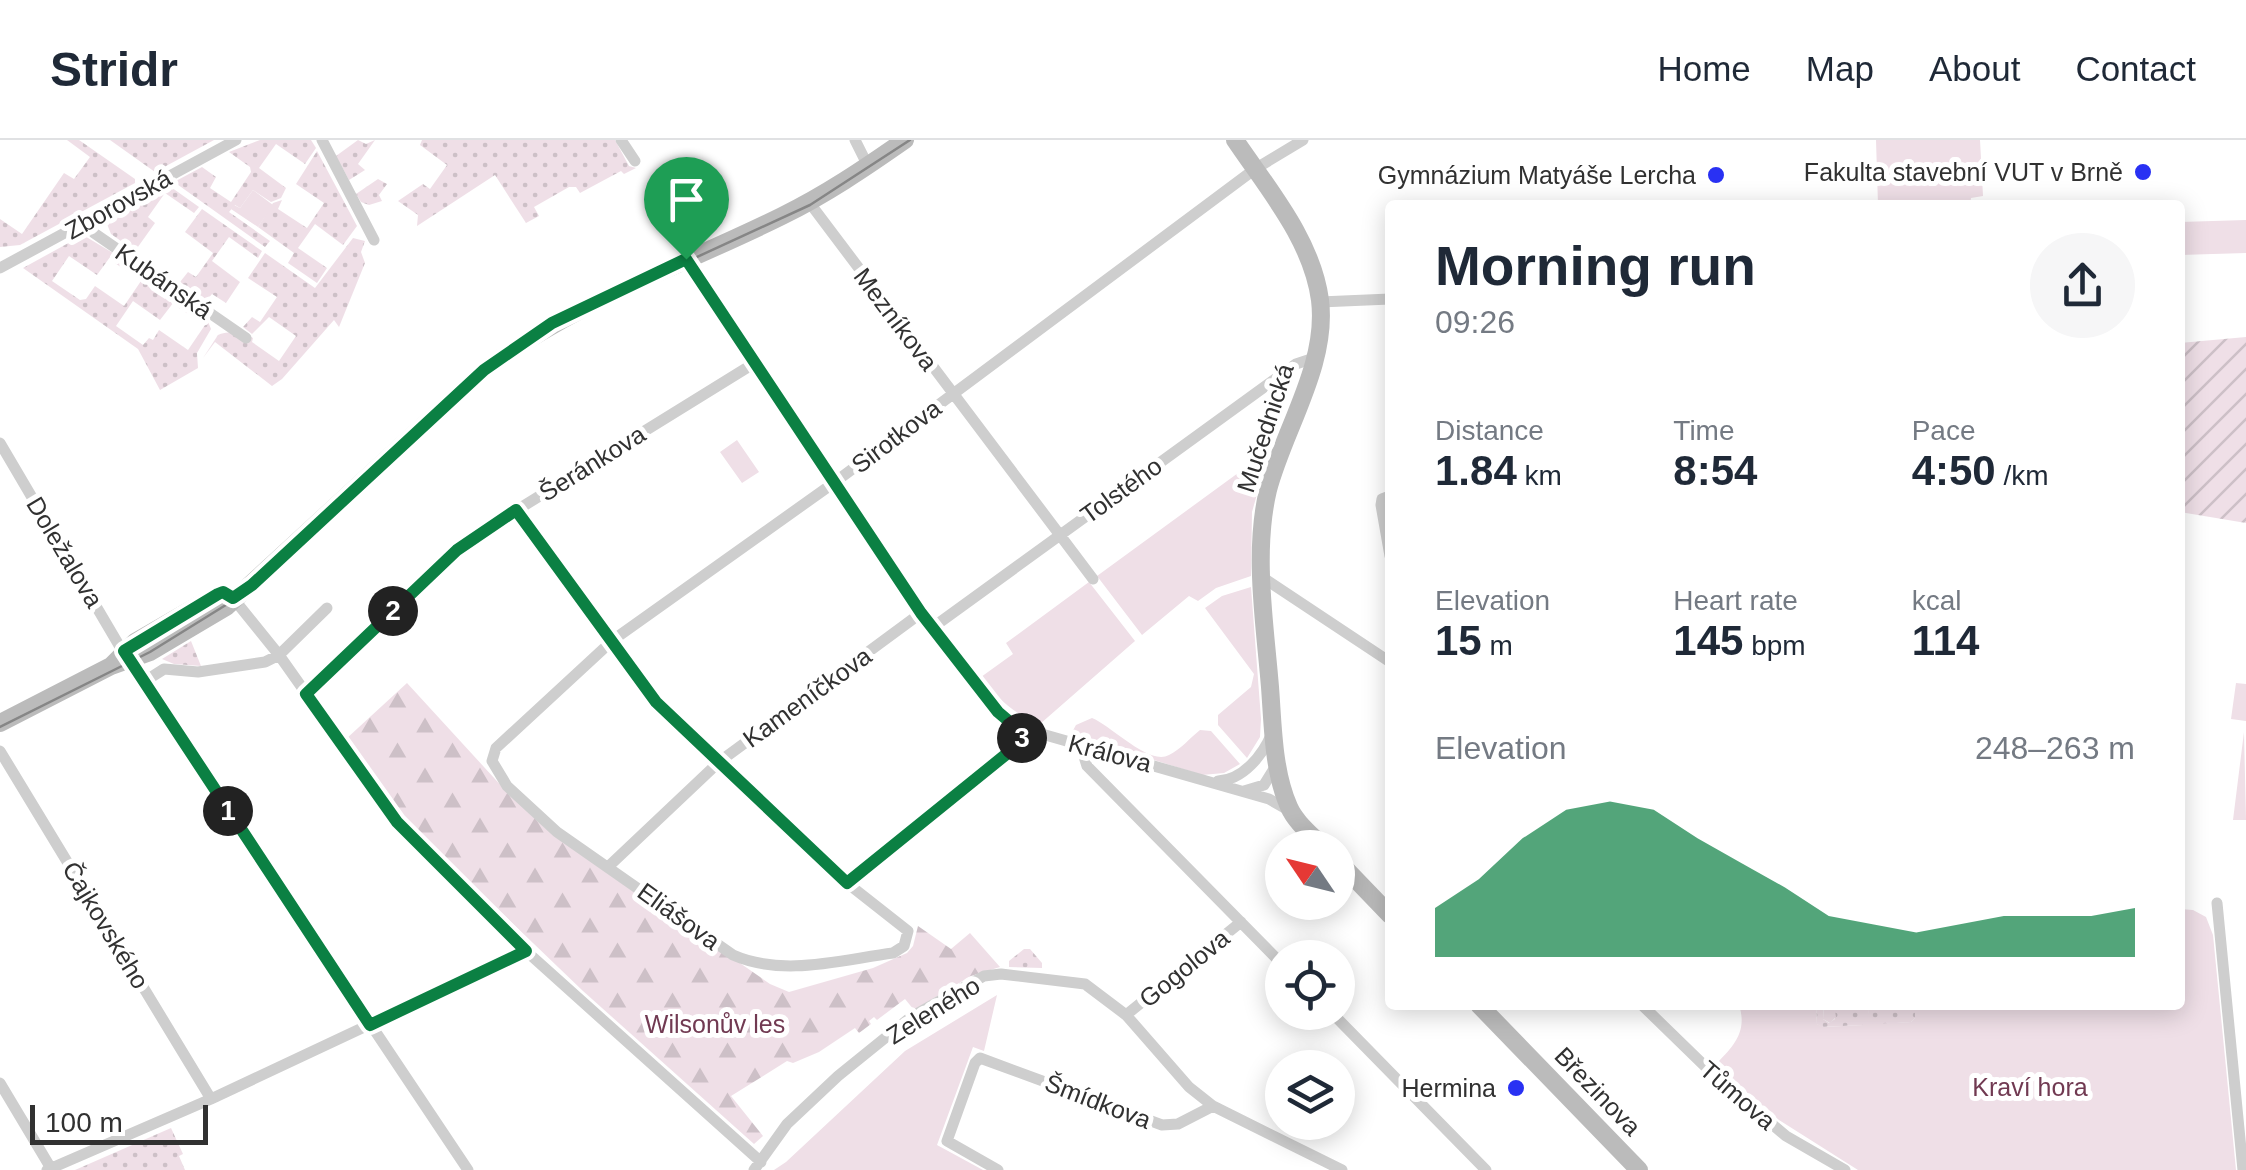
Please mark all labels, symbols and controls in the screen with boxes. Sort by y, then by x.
text: Stridr [50,43,178,96]
text: Home [1657,49,1751,88]
text: Map [1806,49,1874,88]
text: About [1929,49,2020,88]
text: Contact [2075,49,2196,88]
pin [644,157,729,260]
place label: Fakulta stavební VUT v Brně [1804,158,2123,186]
place label: Gymnázium Matyáše Lercha [1378,161,1696,189]
marker: Fakulta stavební VUT v Brně [2132,161,2154,183]
street label: Zborovská [60,163,176,245]
marker: Gymnázium Matyáše Lercha [1705,164,1727,186]
icon: arrive [659,172,714,227]
button: share [2030,233,2135,338]
text: Morning run [1435,235,1756,297]
street label: Kubánská [110,238,218,324]
street label: Mezníkova [848,262,944,376]
text: 09:26 [1435,304,1515,340]
street label: Mučednická [1231,360,1299,496]
street label: Sirotkova [846,393,946,479]
text: Distance [1435,415,1544,446]
text: Time [1673,415,1735,446]
text: Pace [1912,415,1975,446]
street label: Šeránkova [534,419,650,507]
text: 1.84 [1435,447,1517,494]
text: 8:54 [1673,447,1757,494]
text: 4:50 [1912,447,1996,494]
street label: Tolstého [1075,451,1167,529]
text: km [1517,460,1562,491]
text: /km [1996,460,2049,491]
street label: Doležalova [21,492,109,612]
text: Elevation [1435,585,1550,616]
text: Heart rate [1673,585,1798,616]
text: kcal [1912,585,1961,616]
pin: 2 [368,586,418,636]
text: 2 [385,595,401,626]
text: 15 [1435,617,1482,664]
text: 145 [1673,617,1743,664]
text: 114 [1912,617,1979,664]
text: m [1482,630,1513,661]
text: bpm [1743,630,1806,661]
street label: Kameníčkova [738,641,877,753]
pin: 3 [997,713,1047,763]
text: 3 [1014,722,1030,753]
street label: Králova [1065,729,1155,778]
text: Elevation [1435,730,1567,766]
text: 248–263 m [1975,730,2135,766]
pin: 1 [203,786,253,836]
text: 1 [220,795,236,826]
north arrow [1265,830,1355,920]
map controls [1265,830,1355,1140]
street label: Čajkovského [57,856,155,994]
street label: Eliášova [633,877,726,955]
street label: Gogolova [1134,923,1234,1013]
button: locate [1265,940,1355,1030]
street label: Zeleného [881,971,985,1049]
park label: Wilsonův les [645,1010,785,1038]
street label: Březinova [1549,1041,1647,1141]
button: layers [1265,1050,1355,1140]
street label: Tůmova [1695,1055,1781,1135]
street label: Šmídkova [1041,1068,1155,1134]
park label: Kraví hora [1972,1073,2088,1101]
place label: Hermina [1402,1074,1496,1102]
marker: Hermina [1505,1077,1527,1099]
scale bar [30,1100,208,1144]
text: 100 m [45,1107,123,1138]

